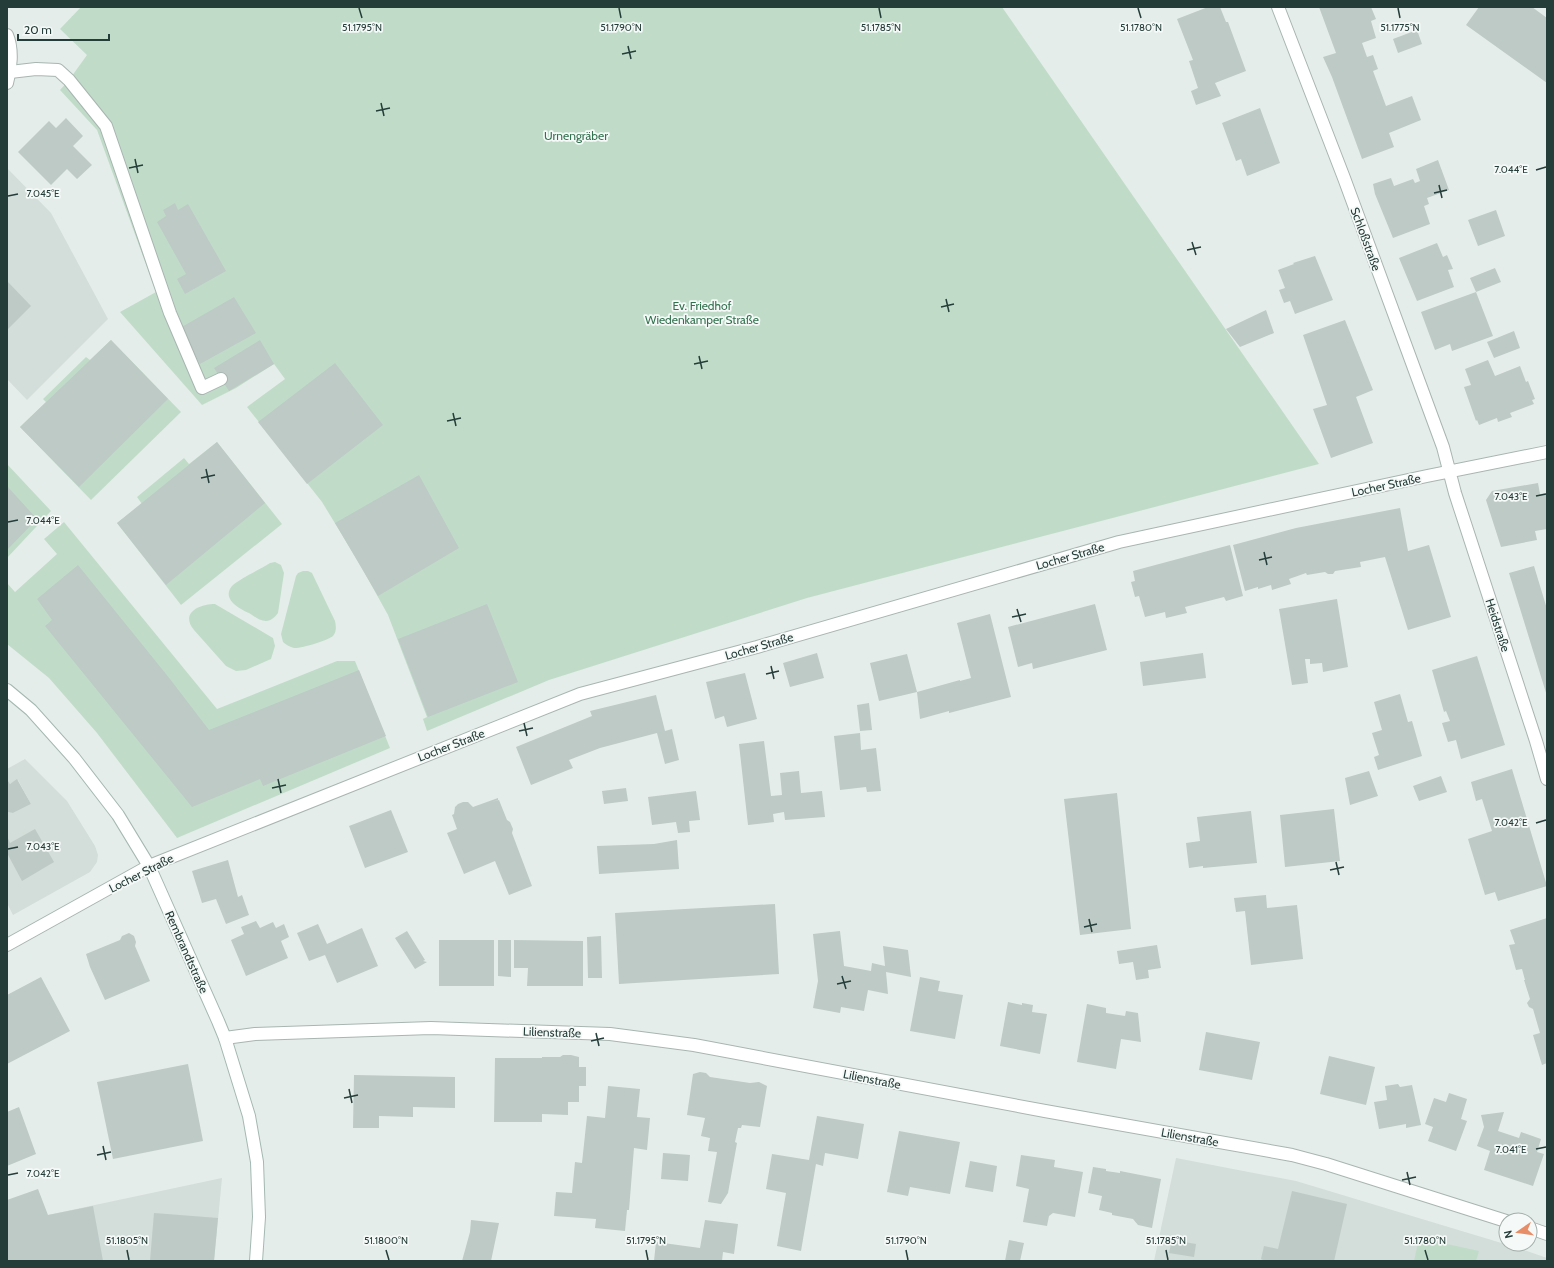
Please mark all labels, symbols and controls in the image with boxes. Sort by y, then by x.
scale bar [18,16,109,42]
text: 51.1795°N [342,21,382,34]
text: 51.1790°N [600,21,642,34]
text: 51.1785°N [861,21,901,34]
text: 51.1780°N [1120,21,1162,34]
text: 51.1775°N [1380,21,1420,34]
text: 20 m [24,22,52,37]
park label: Urnengräber [544,128,608,143]
text: 7.044°E [1494,163,1528,176]
text: 7.045°E [26,187,60,200]
street label: Schloßstraße [1348,205,1384,273]
park label: Ev. Friedhof Wiedenkamper Straße [645,298,759,327]
street label: Locher Straße [1350,470,1422,500]
text: 7.043°E [1494,490,1528,503]
text: 7.044°E [26,514,60,527]
street label: Locher Straße [1034,539,1106,573]
street label: Heidstraße [1482,596,1514,654]
street label: Locher Straße [723,629,795,663]
street label: Locher Straße [415,725,487,765]
text: 7.042°E [1494,816,1528,829]
text: 7.043°E [26,840,60,853]
street label: Locher Straße [106,850,176,896]
street label: Rembrandtstraße [162,908,212,996]
street label: Lilienstraße [523,1023,581,1041]
street label: Lilienstraße [842,1066,902,1092]
street label: Lilienstraße [1160,1125,1220,1149]
text: 7.041°E [1495,1143,1527,1156]
text: 7.042°E [26,1167,60,1180]
north arrow [1498,1212,1538,1252]
text: N [1501,1229,1516,1240]
text: 51.1805°N [106,1234,148,1247]
text: 51.1800°N [364,1234,408,1247]
text: 51.1795°N [626,1234,666,1247]
text: 51.1790°N [885,1234,927,1247]
text: 51.1785°N [1146,1234,1186,1247]
text: 51.1780°N [1404,1234,1446,1247]

